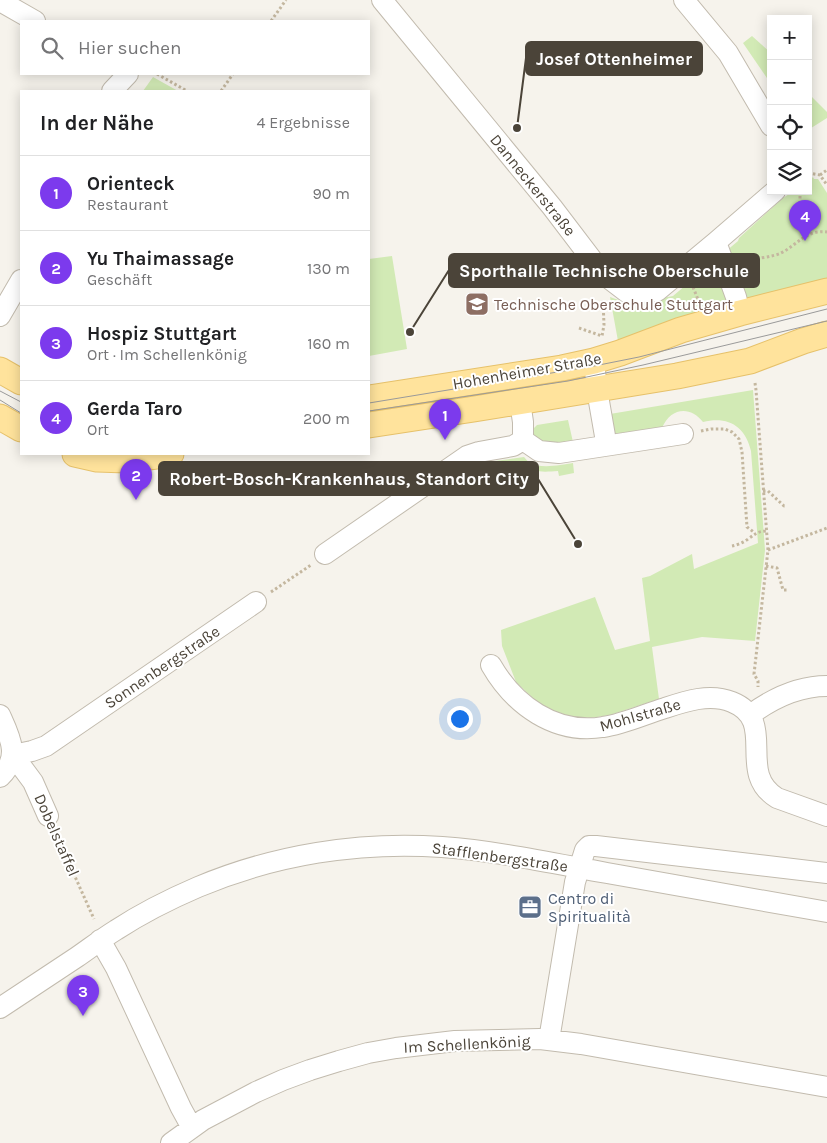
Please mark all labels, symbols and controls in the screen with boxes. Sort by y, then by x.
map controls [767,15,812,195]
button: + [767,15,812,60]
search box [20,20,370,75]
icon: search [38,34,66,62]
text: Hier suchen [78,37,181,59]
callout: Josef Ottenheimer [526,42,702,75]
text: Josef Ottenheimer [536,48,692,70]
button: − [767,60,812,105]
button: locate [767,105,812,150]
text: In der Nähe [40,111,154,135]
text: 4 Ergebnisse [257,113,350,132]
street label: Danneckerstraße [486,130,580,240]
button: layers [767,150,812,195]
text: Orienteck [87,173,174,195]
text: 1 [53,184,59,203]
text: 90 m [312,184,350,203]
text: Restaurant [87,195,168,214]
pin: 4 [789,200,821,241]
text: Yu Thaimassage [87,248,234,270]
callout: Sporthalle Technische Oberschule [449,254,759,287]
text: 2 [51,259,61,278]
text: 130 m [307,259,350,278]
text: Sporthalle Technische Oberschule [459,260,749,282]
text: Geschäft [87,270,152,289]
school or university icon: Technische Oberschule Stuttgart [464,291,490,317]
place label: Technische Oberschule Stuttgart [494,295,733,314]
text: Hospiz Stuttgart [87,323,237,345]
text: 3 [51,334,61,353]
text: 160 m [307,334,350,353]
text: Ort · Im Schellenkönig [87,345,247,364]
street label: Hohenheimer Straße [451,349,603,393]
text: Gerda Taro [87,398,183,420]
pin: 1 [429,399,461,440]
text: 4 [51,409,61,428]
text: 200 m [303,409,350,428]
text: Ort [87,420,109,439]
pin: 2 [120,459,152,500]
callout: Robert-Bosch-Krankenhaus, Standort City [159,462,538,495]
text: Robert-Bosch-Krankenhaus, Standort City [169,468,529,490]
street label: Sonnenbergstraße [101,621,223,713]
street label: Mohlstraße [597,694,683,736]
your location [447,706,473,732]
street label: Dobelstaffel [30,791,84,879]
street label: Stafflenbergstraße [431,838,569,876]
place label: Centro di Spiritualità [548,889,631,926]
office icon: Centro di Spiritualità [517,894,543,920]
pin: 3 [67,975,99,1016]
street label: Im Schellenkönig [403,1031,531,1057]

